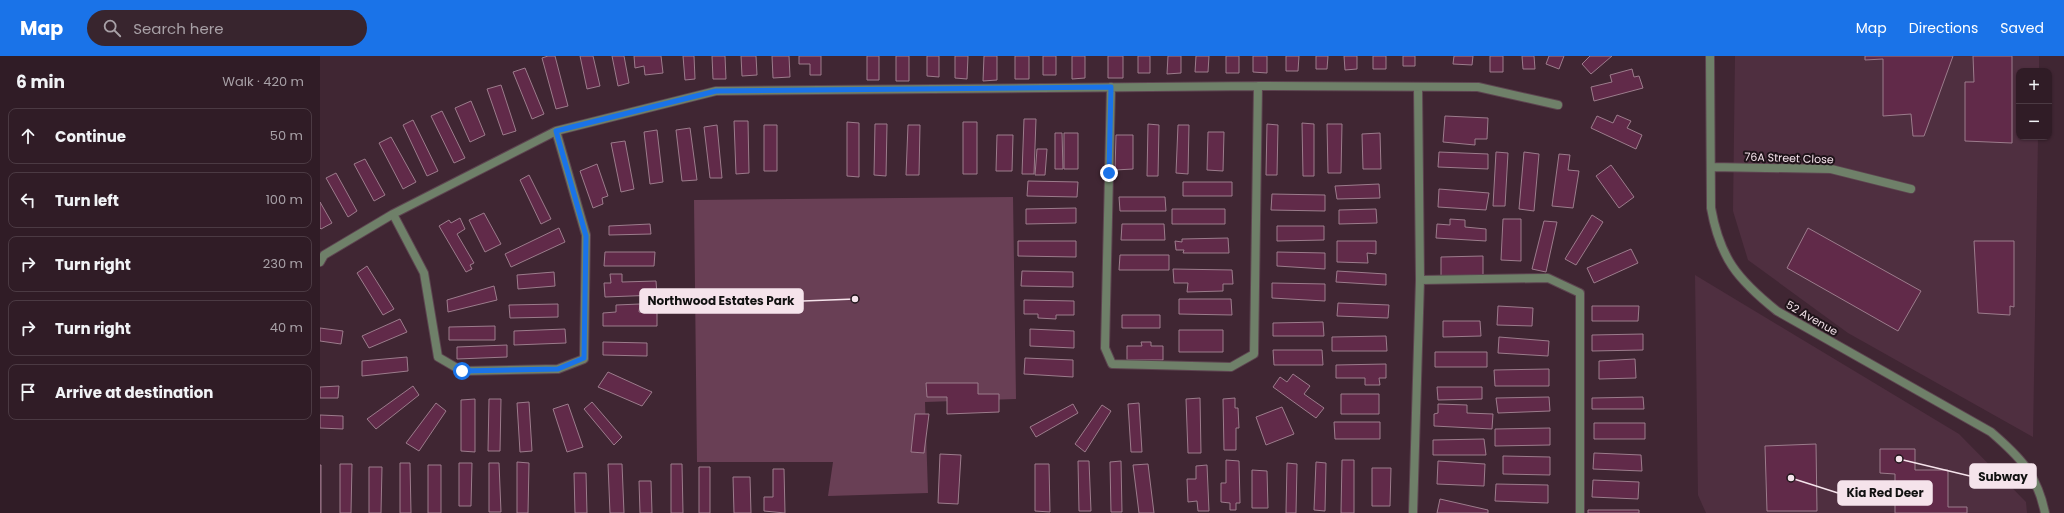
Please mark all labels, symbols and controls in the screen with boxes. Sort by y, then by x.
search box [87,10,367,46]
text: Map [20,15,63,42]
icon: search [101,17,123,39]
text: Search here [133,18,224,39]
text: Map [1856,18,1887,38]
text: Directions [1909,18,1978,38]
text: Saved [2000,18,2044,38]
map controls [2016,68,2052,140]
button: + [2016,68,2052,104]
text: 6 min [16,70,65,94]
text: Walk · 420 m [222,72,304,91]
button: − [2016,104,2052,140]
icon: ahead [17,125,39,147]
text: Continue [55,126,126,147]
text: 50 m [270,126,303,145]
street label: 76A Street Close [1744,148,1834,168]
route end [1100,164,1118,182]
icon: left [17,189,39,211]
text: Turn left [55,190,119,211]
text: 100 m [266,190,303,209]
icon: right [17,253,39,275]
text: Turn right [55,254,131,275]
text: 230 m [263,254,303,273]
callout: Northwood Estates Park [640,289,803,313]
text: Northwood Estates Park [647,292,795,309]
street label: 52 Avenue [1783,297,1841,339]
icon: right [17,317,39,339]
text: Turn right [55,318,131,339]
text: 40 m [270,318,303,337]
route start [453,362,471,380]
icon: arrive [17,381,39,403]
text: Arrive at destination [55,382,213,403]
callout: Subway [1970,464,2036,488]
text: Subway [1978,468,2028,485]
callout: Kia Red Deer [1838,481,1932,505]
text: Kia Red Deer [1846,484,1924,501]

